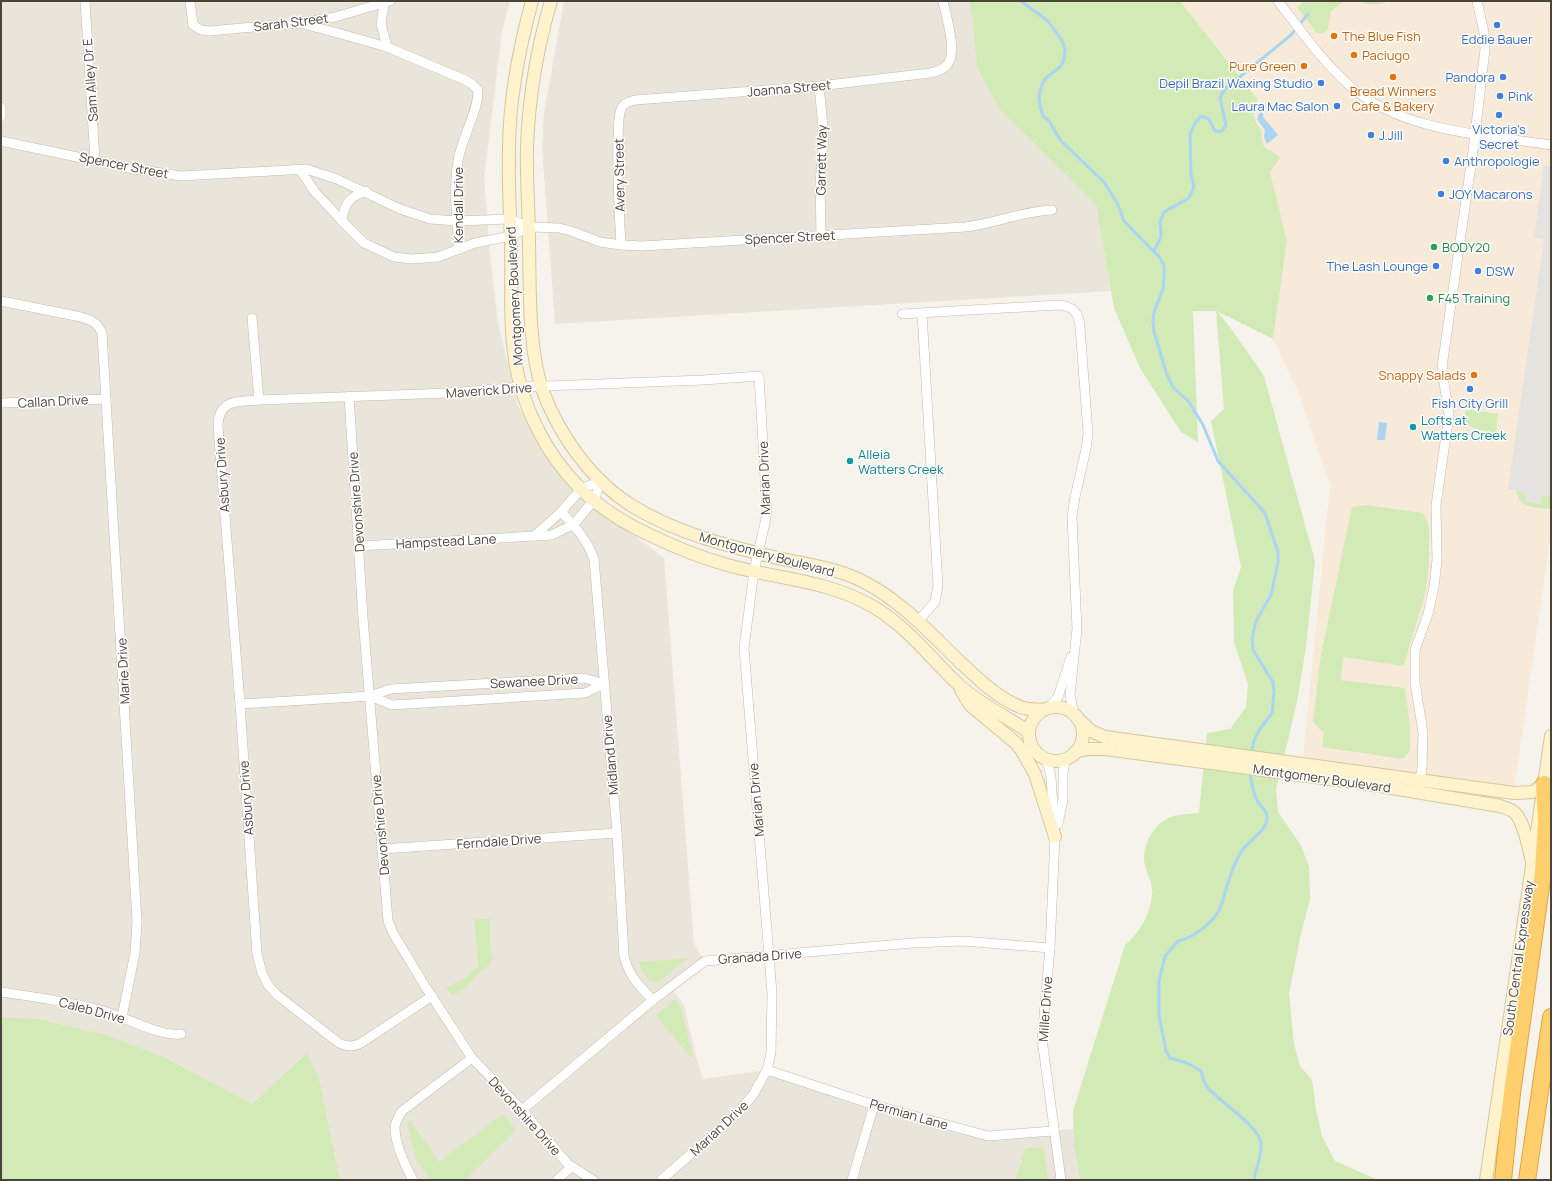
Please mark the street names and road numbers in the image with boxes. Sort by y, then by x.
street label: Sarah Street [252,8,330,36]
street label: Sam Alley Dr E [78,38,102,122]
street label: Joanna Street [746,75,832,101]
street label: Garrett Way [811,124,831,196]
street label: Avery Street [609,138,629,212]
street label: Spencer Street [78,147,170,183]
street label: Kendall Drive [449,166,467,243]
street label: Montgomery Boulevard [501,226,527,366]
street label: Spencer Street [744,226,836,248]
street label: Maverick Drive [445,378,533,402]
street label: Callan Drive [17,390,89,412]
street label: Asbury Drive [210,437,234,513]
street label: Marian Drive [754,440,774,515]
street label: Devonshire Drive [343,451,368,553]
street label: Montgomery Boulevard [698,527,836,581]
street label: Hampstead Lane [395,529,497,553]
street label: Marie Drive [112,637,134,705]
street label: Sewanee Drive [490,670,579,692]
street label: Midland Drive [598,714,622,796]
street label: Montgomery Boulevard [1252,759,1392,797]
street label: Asbury Drive [234,760,258,836]
street label: Marian Drive [744,762,768,838]
street label: Devonshire Drive [367,774,393,876]
street label: Ferndale Drive [456,829,542,853]
street label: South Central Expressway [1498,879,1538,1037]
street label: Granada Drive [718,944,803,968]
street label: Miller Drive [1034,975,1056,1042]
street label: Caleb Drive [57,993,127,1028]
street label: Devonshire Drive [485,1073,566,1160]
street label: Permian Lane [868,1094,951,1134]
street label: Marian Drive [686,1096,752,1160]

